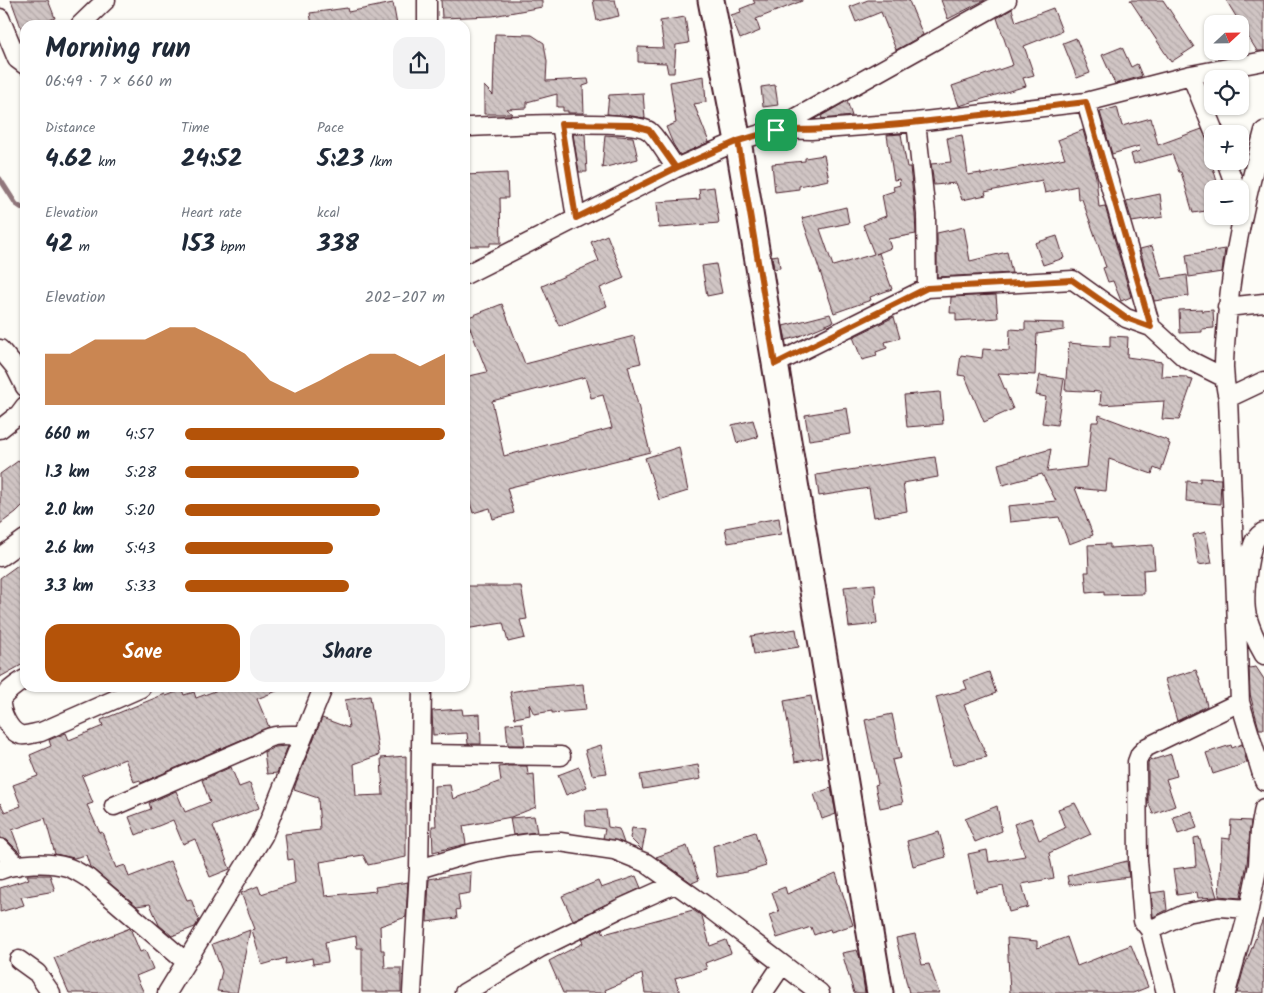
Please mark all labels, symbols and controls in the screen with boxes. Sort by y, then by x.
north arrow [1204,15,1249,60]
map controls [1204,15,1249,225]
text: Morning run [45,27,191,72]
button: share [393,37,445,89]
text: 06:49 · 7 × 660 m [45,69,172,94]
button: locate [1204,70,1249,115]
pin [755,109,797,151]
icon: arrive [762,116,790,144]
text: Distance [45,117,95,139]
text: Time [181,117,209,139]
text: Pace [317,117,344,139]
button: + [1204,125,1249,170]
text: 4.62 [45,139,93,179]
text: 24:52 [181,139,243,179]
text: 5:23 [317,139,364,179]
text: km [93,151,116,173]
text: /km [364,151,392,173]
button: − [1204,180,1249,225]
text: Elevation [45,202,98,224]
text: Heart rate [181,202,242,224]
text: kcal [317,202,340,224]
text: 42 [45,224,73,264]
text: 153 [181,224,215,264]
text: 338 [317,224,359,264]
text: m [73,236,90,258]
text: bpm [215,236,246,258]
text: Elevation [45,285,106,310]
text: 202–207 m [365,285,445,310]
text: 660 m [45,422,90,447]
text: 4:57 [125,422,154,447]
text: 1.3 km [45,460,90,485]
text: 5:28 [125,460,156,485]
text: 2.0 km [45,498,93,523]
text: 5:20 [125,498,155,523]
text: 2.6 km [45,536,94,561]
text: 5:43 [125,536,155,561]
text: 3.3 km [45,574,93,599]
text: 5:33 [125,574,156,599]
button: Save [45,624,240,682]
button: Share [250,624,445,682]

